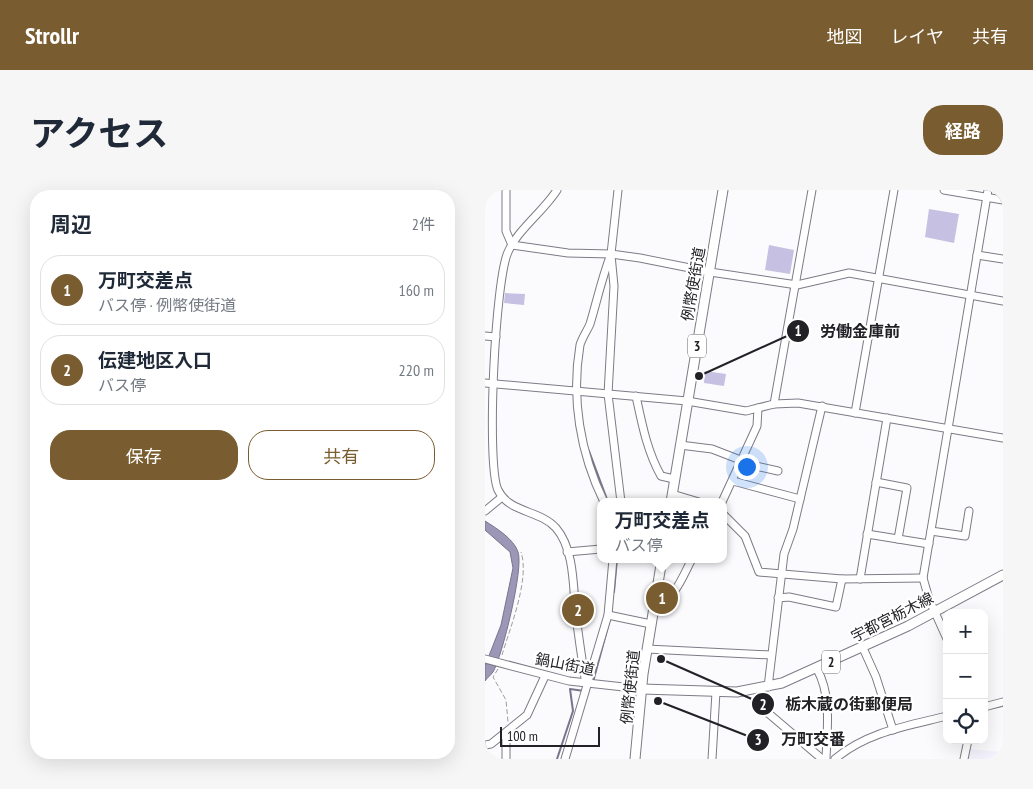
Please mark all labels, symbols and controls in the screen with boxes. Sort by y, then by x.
text: Strollr [25,20,79,51]
text: 地図 [827,25,863,48]
text: レイヤ [891,25,944,48]
text: 共有 [972,25,1008,48]
button: 経路 [923,105,1003,155]
text: アクセス [30,110,168,156]
text: 周辺 [50,211,92,238]
text: 2件 [412,214,435,234]
street label: 例幣使街道 [677,245,709,323]
text: 万町交差点 [98,268,193,292]
text: 1 [63,280,71,300]
text: 160 m [399,280,434,300]
text: バス停 · 例幣使街道 [98,295,236,315]
callout: 労働金庫前 [785,316,910,347]
text: 1 [794,321,802,340]
text: 労働金庫前 [820,321,900,341]
road number: 3 [688,334,706,358]
text: 伝建地区入口 [98,348,212,372]
text: 2 [63,360,71,380]
text: 220 m [399,360,434,380]
text: バス停 [98,375,146,395]
button: 保存 [50,430,238,480]
button: 共有 [248,430,435,480]
your location [734,454,760,480]
popup [597,498,727,563]
text: 万町交差点 [614,508,710,532]
text: バス停 [614,535,663,555]
pin: 1 [646,579,678,617]
street label: 宇都宮栃木線 [848,588,936,646]
pin: 2 [562,591,594,629]
map controls [943,609,988,744]
button: + [943,609,988,654]
street label: 鍋山街道 [534,649,596,679]
street label: 例幣使街道 [617,649,643,725]
road number: 2 [822,651,840,674]
button: − [943,654,988,699]
callout: 栃木蔵の街郵便局 [750,689,923,720]
text: 栃木蔵の街郵便局 [785,694,913,714]
text: 2 [759,695,767,714]
button: locate [943,699,988,744]
scale bar [500,724,600,747]
callout: 万町交番 [746,724,855,755]
text: 100 m [507,727,538,745]
text: 万町交番 [781,729,845,749]
text: 3 [754,730,762,749]

